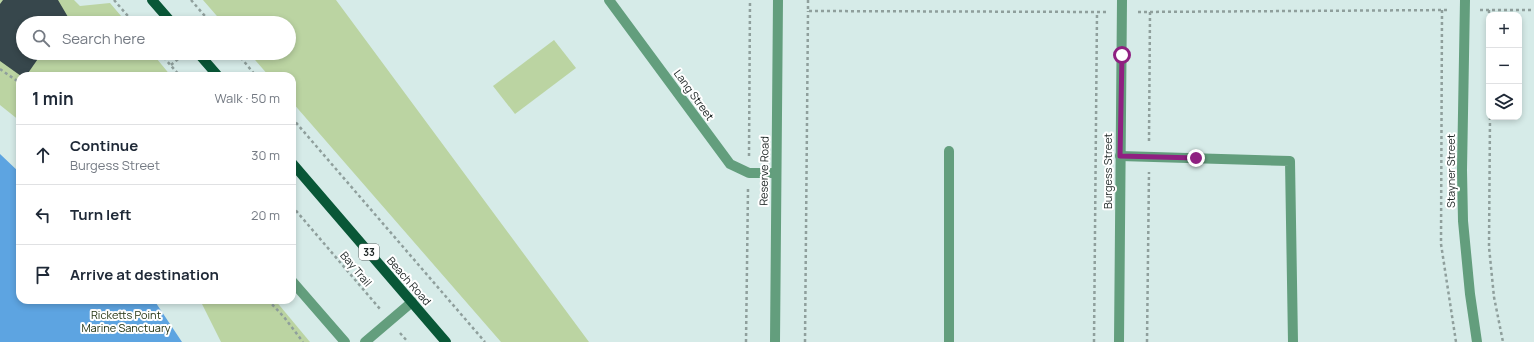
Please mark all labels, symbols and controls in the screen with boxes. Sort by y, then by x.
map controls [1486,12,1522,120]
button: + [1486,12,1522,48]
search box [16,16,296,60]
icon: search [30,27,52,49]
text: Search here [62,28,145,49]
route start [1113,46,1131,64]
button: − [1486,48,1522,84]
street label: Lang Street [671,66,718,123]
button: layers [1486,84,1522,120]
text: 1 min [32,87,74,110]
text: Walk · 50 m [215,89,280,107]
street label: Burgess Street [1100,133,1115,209]
street label: Stayner Street [1443,134,1458,208]
text: Continue [70,135,138,156]
street label: Reserve Road [755,136,772,206]
icon: ahead [32,144,54,166]
text: 30 m [251,146,280,164]
route end [1187,149,1205,167]
text: Burgess Street [70,156,160,174]
icon: left [32,204,54,226]
text: Turn left [70,204,132,225]
text: 20 m [251,206,280,224]
road number: 33 [359,244,379,260]
street label: Bay Trail [337,248,375,289]
street label: Beach Road [384,253,435,308]
icon: arrive [32,264,54,286]
text: Arrive at destination [70,264,219,285]
park label: Ricketts Point Marine Sanctuary [81,307,171,335]

